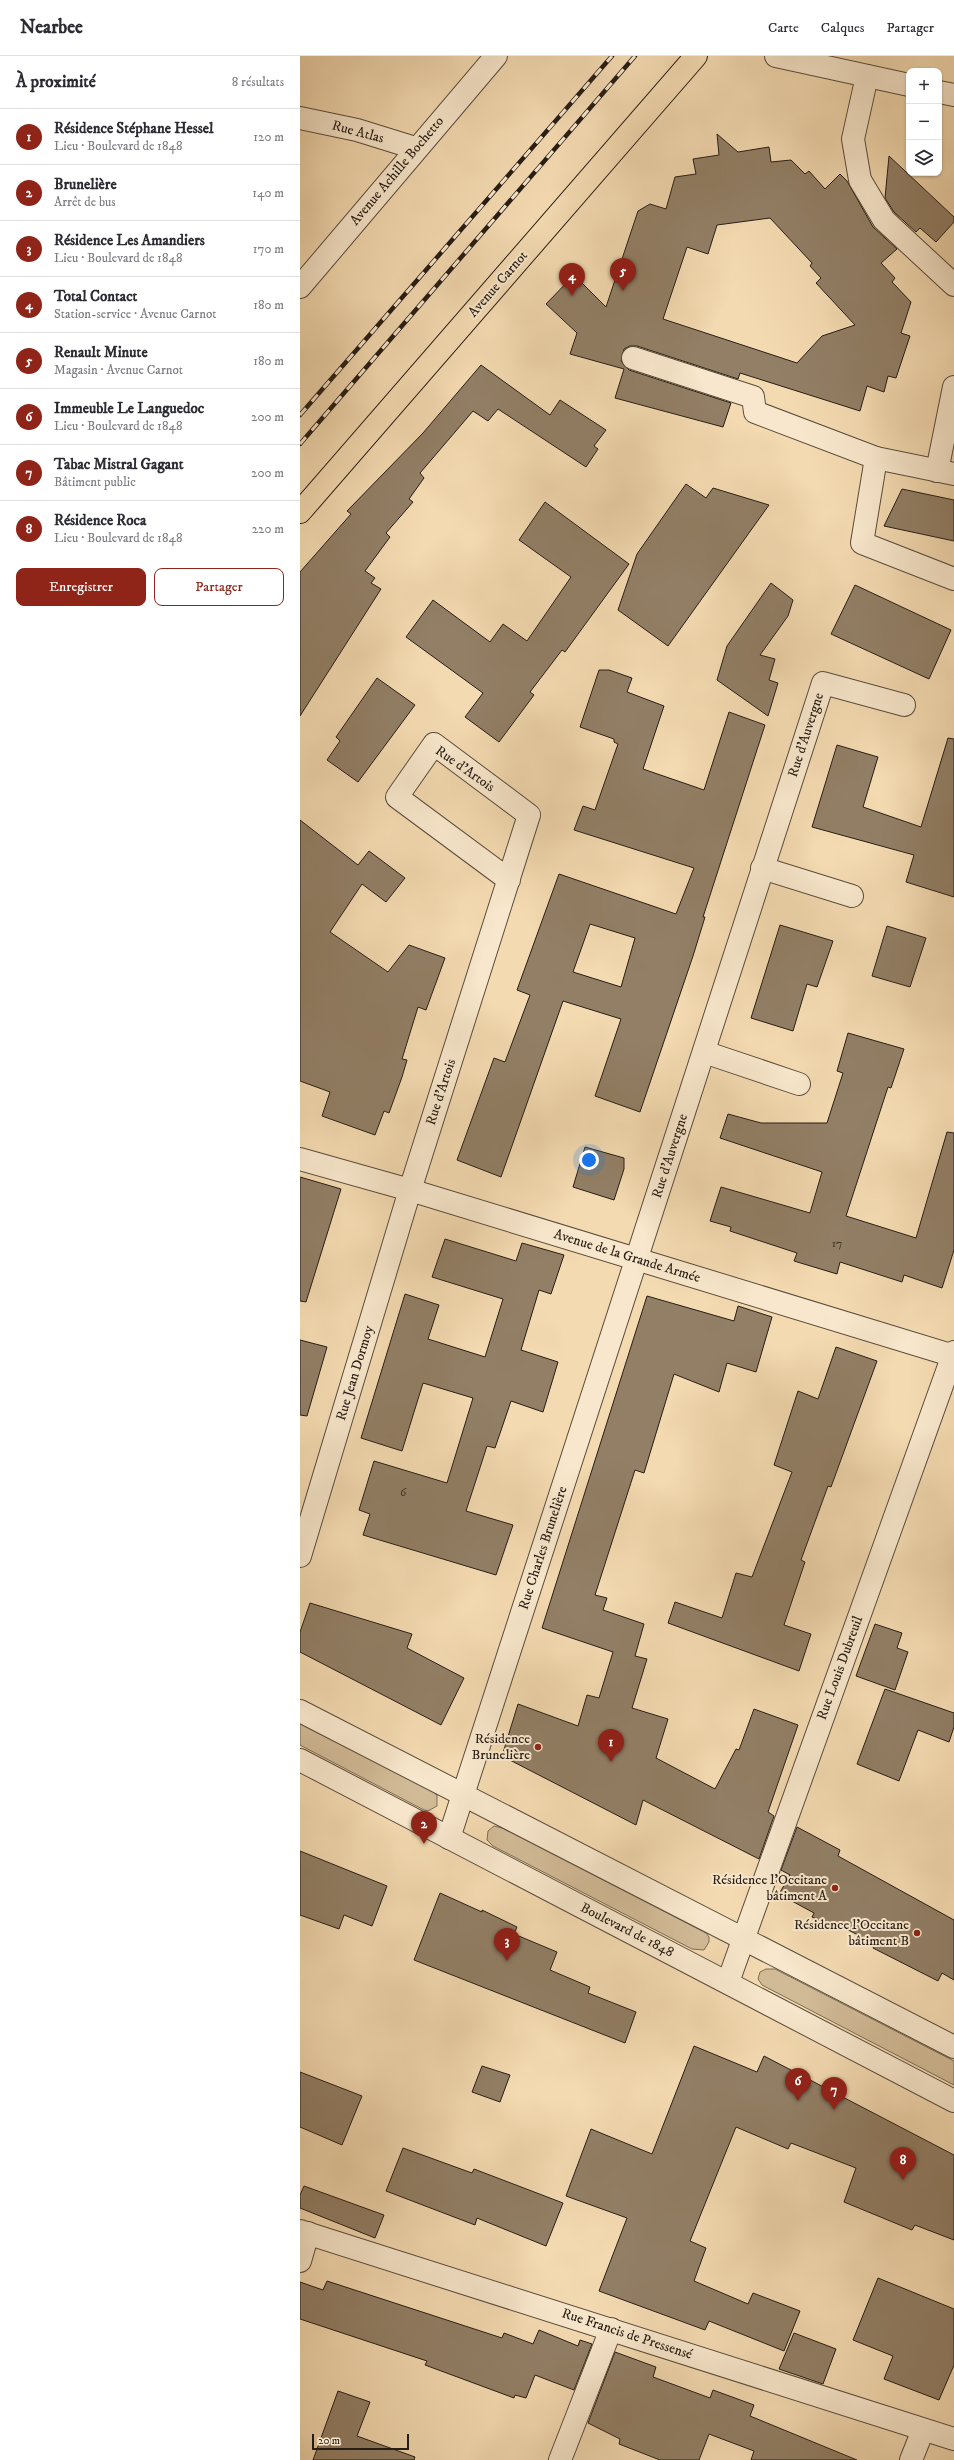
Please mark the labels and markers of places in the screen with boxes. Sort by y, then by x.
pin: 5 [610,258,636,291]
pin: 4 [559,263,585,296]
pin: 1 [598,1729,624,1762]
place label: Résidence Brunelière [472,1730,530,1764]
marker: Résidence Brunelière [533,1742,543,1752]
pin: 2 [411,1811,437,1844]
place label: Résidence l'Occitane bâtiment A [712,1871,828,1905]
marker: Résidence l'Occitane bâtiment A [830,1883,840,1893]
place label: Résidence l'Occitane bâtiment B [794,1916,909,1950]
pin: 3 [494,1928,520,1961]
marker: Résidence l'Occitane bâtiment B [912,1928,922,1938]
pin: 6 [785,2068,811,2101]
pin: 7 [821,2077,847,2110]
pin: 8 [890,2147,916,2180]

